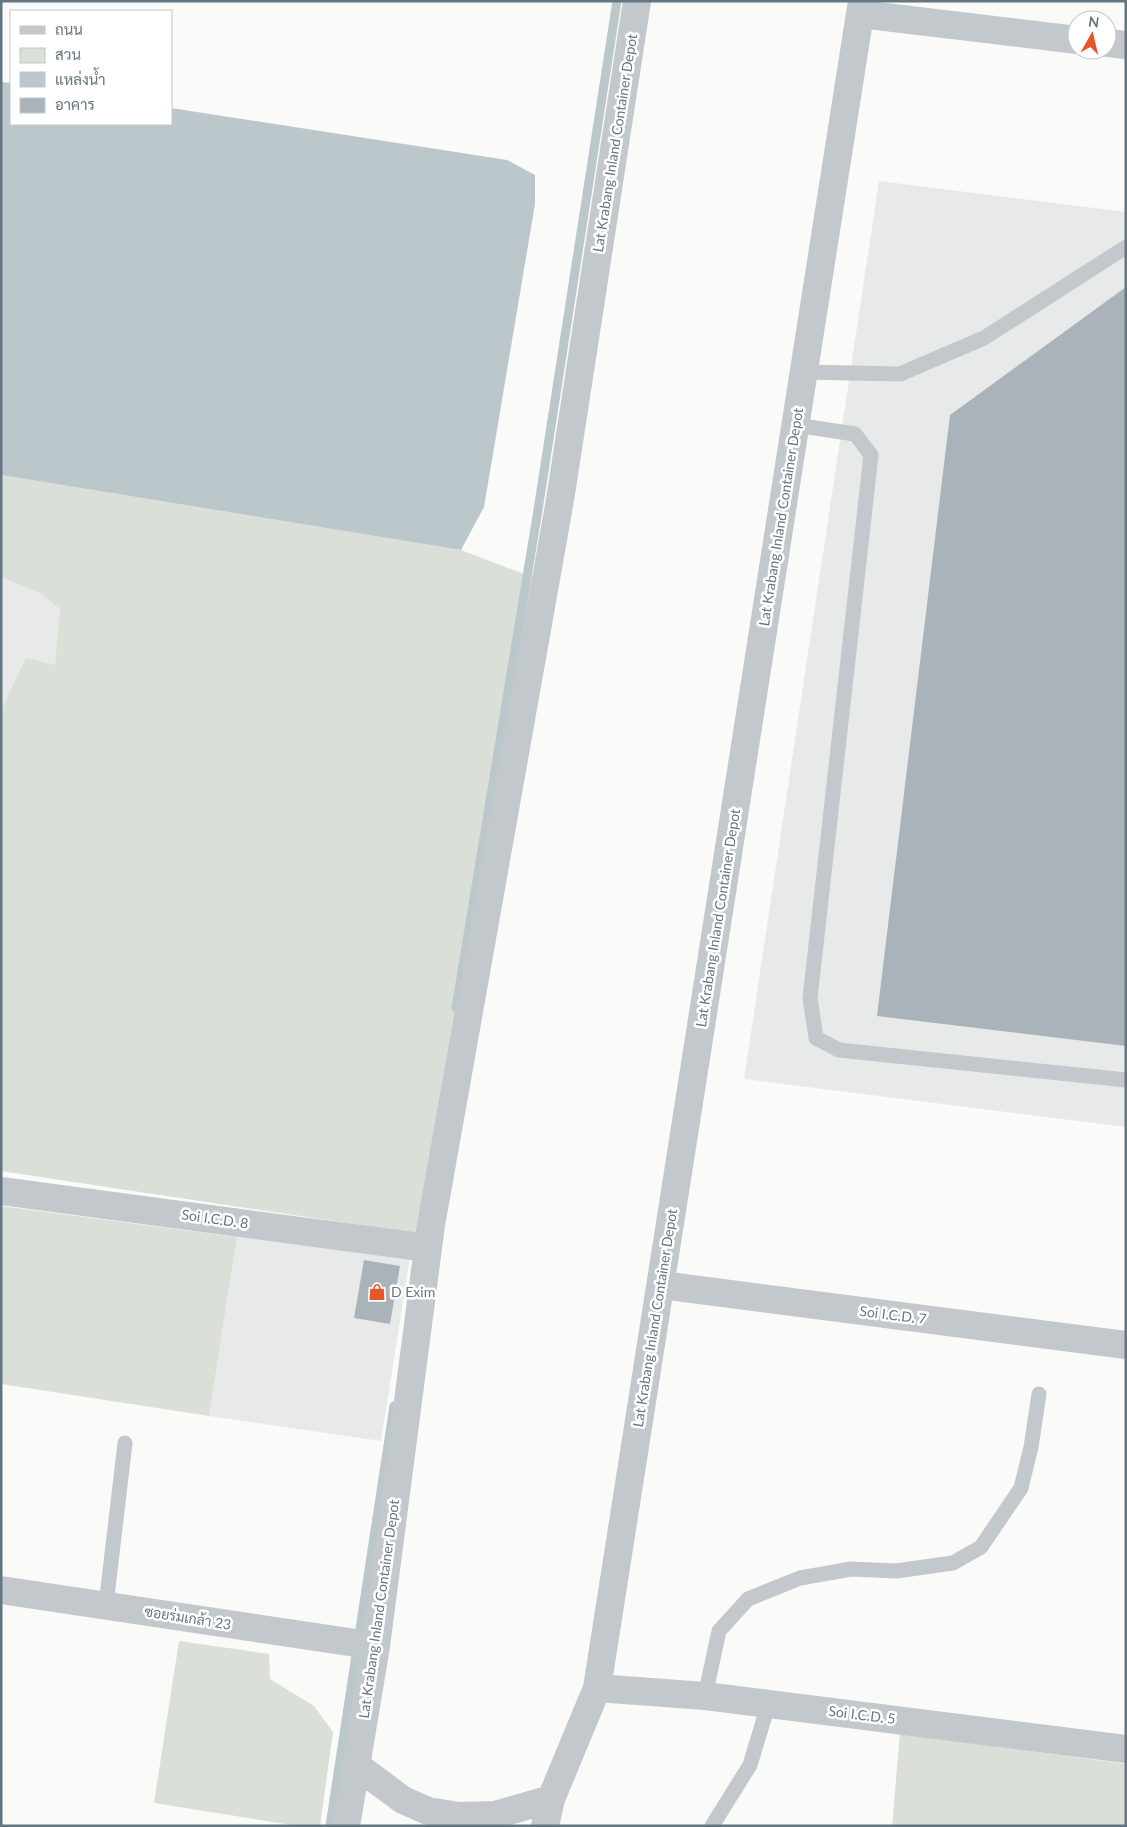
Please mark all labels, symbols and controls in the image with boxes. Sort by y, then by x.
legend [10,10,172,125]
north arrow [1067,10,1117,60]
text: N [1087,12,1100,31]
text: ถนน [55,20,83,38]
street label: Lat Krabang Inland Container Depot [589,33,640,253]
text: สวน [55,45,81,63]
text: แหล่งน้ำ [55,67,106,88]
text: อาคาร [55,95,95,113]
street label: Lat Krabang Inland Container Depot [755,407,806,627]
street label: Lat Krabang Inland Container Depot [692,808,743,1028]
street label: Soi I.C.D. 8 [181,1205,250,1232]
street label: Lat Krabang Inland Container Depot [629,1208,680,1428]
shop icon: D Exim [367,1282,387,1302]
place label: D Exim [391,1283,435,1300]
street label: Soi I.C.D. 7 [859,1302,928,1327]
street label: Lat Krabang Inland Container Depot [355,1498,402,1719]
street label: ซอยร่มเกล้า 23 [144,1602,233,1633]
street label: Soi I.C.D. 5 [828,1702,897,1727]

